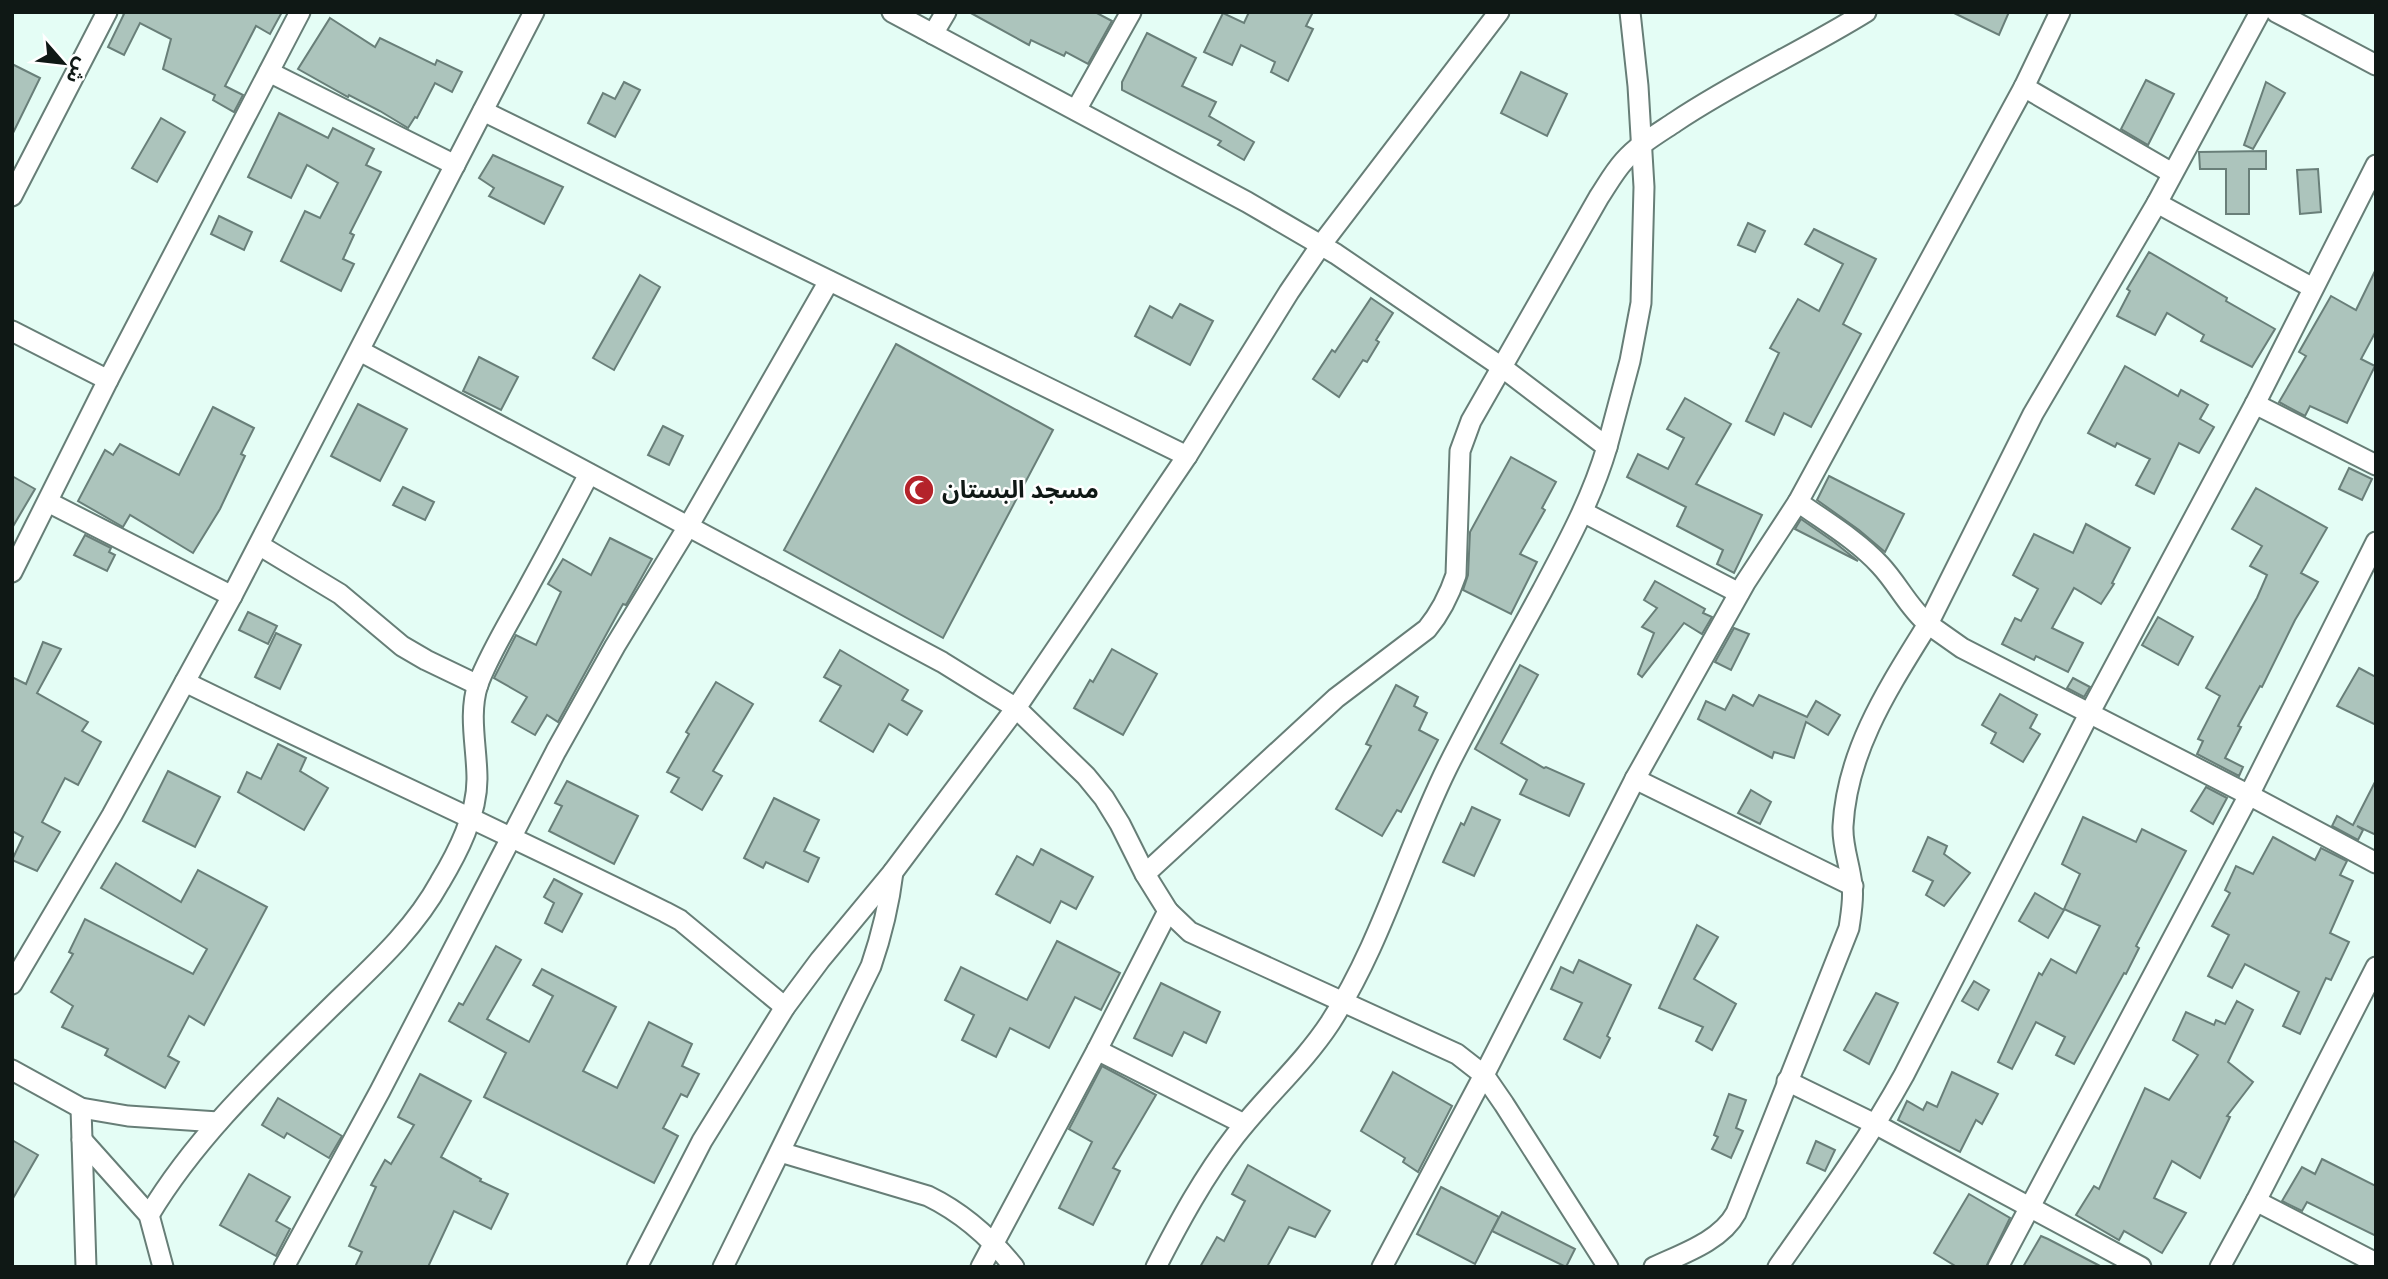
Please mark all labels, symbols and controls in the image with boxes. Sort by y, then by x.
north arrow [28,28,98,98]
text: ش [61,54,93,87]
mosque icon: مسجد البستان [902,473,936,507]
place label: مسجد البستان [942,476,1099,505]

